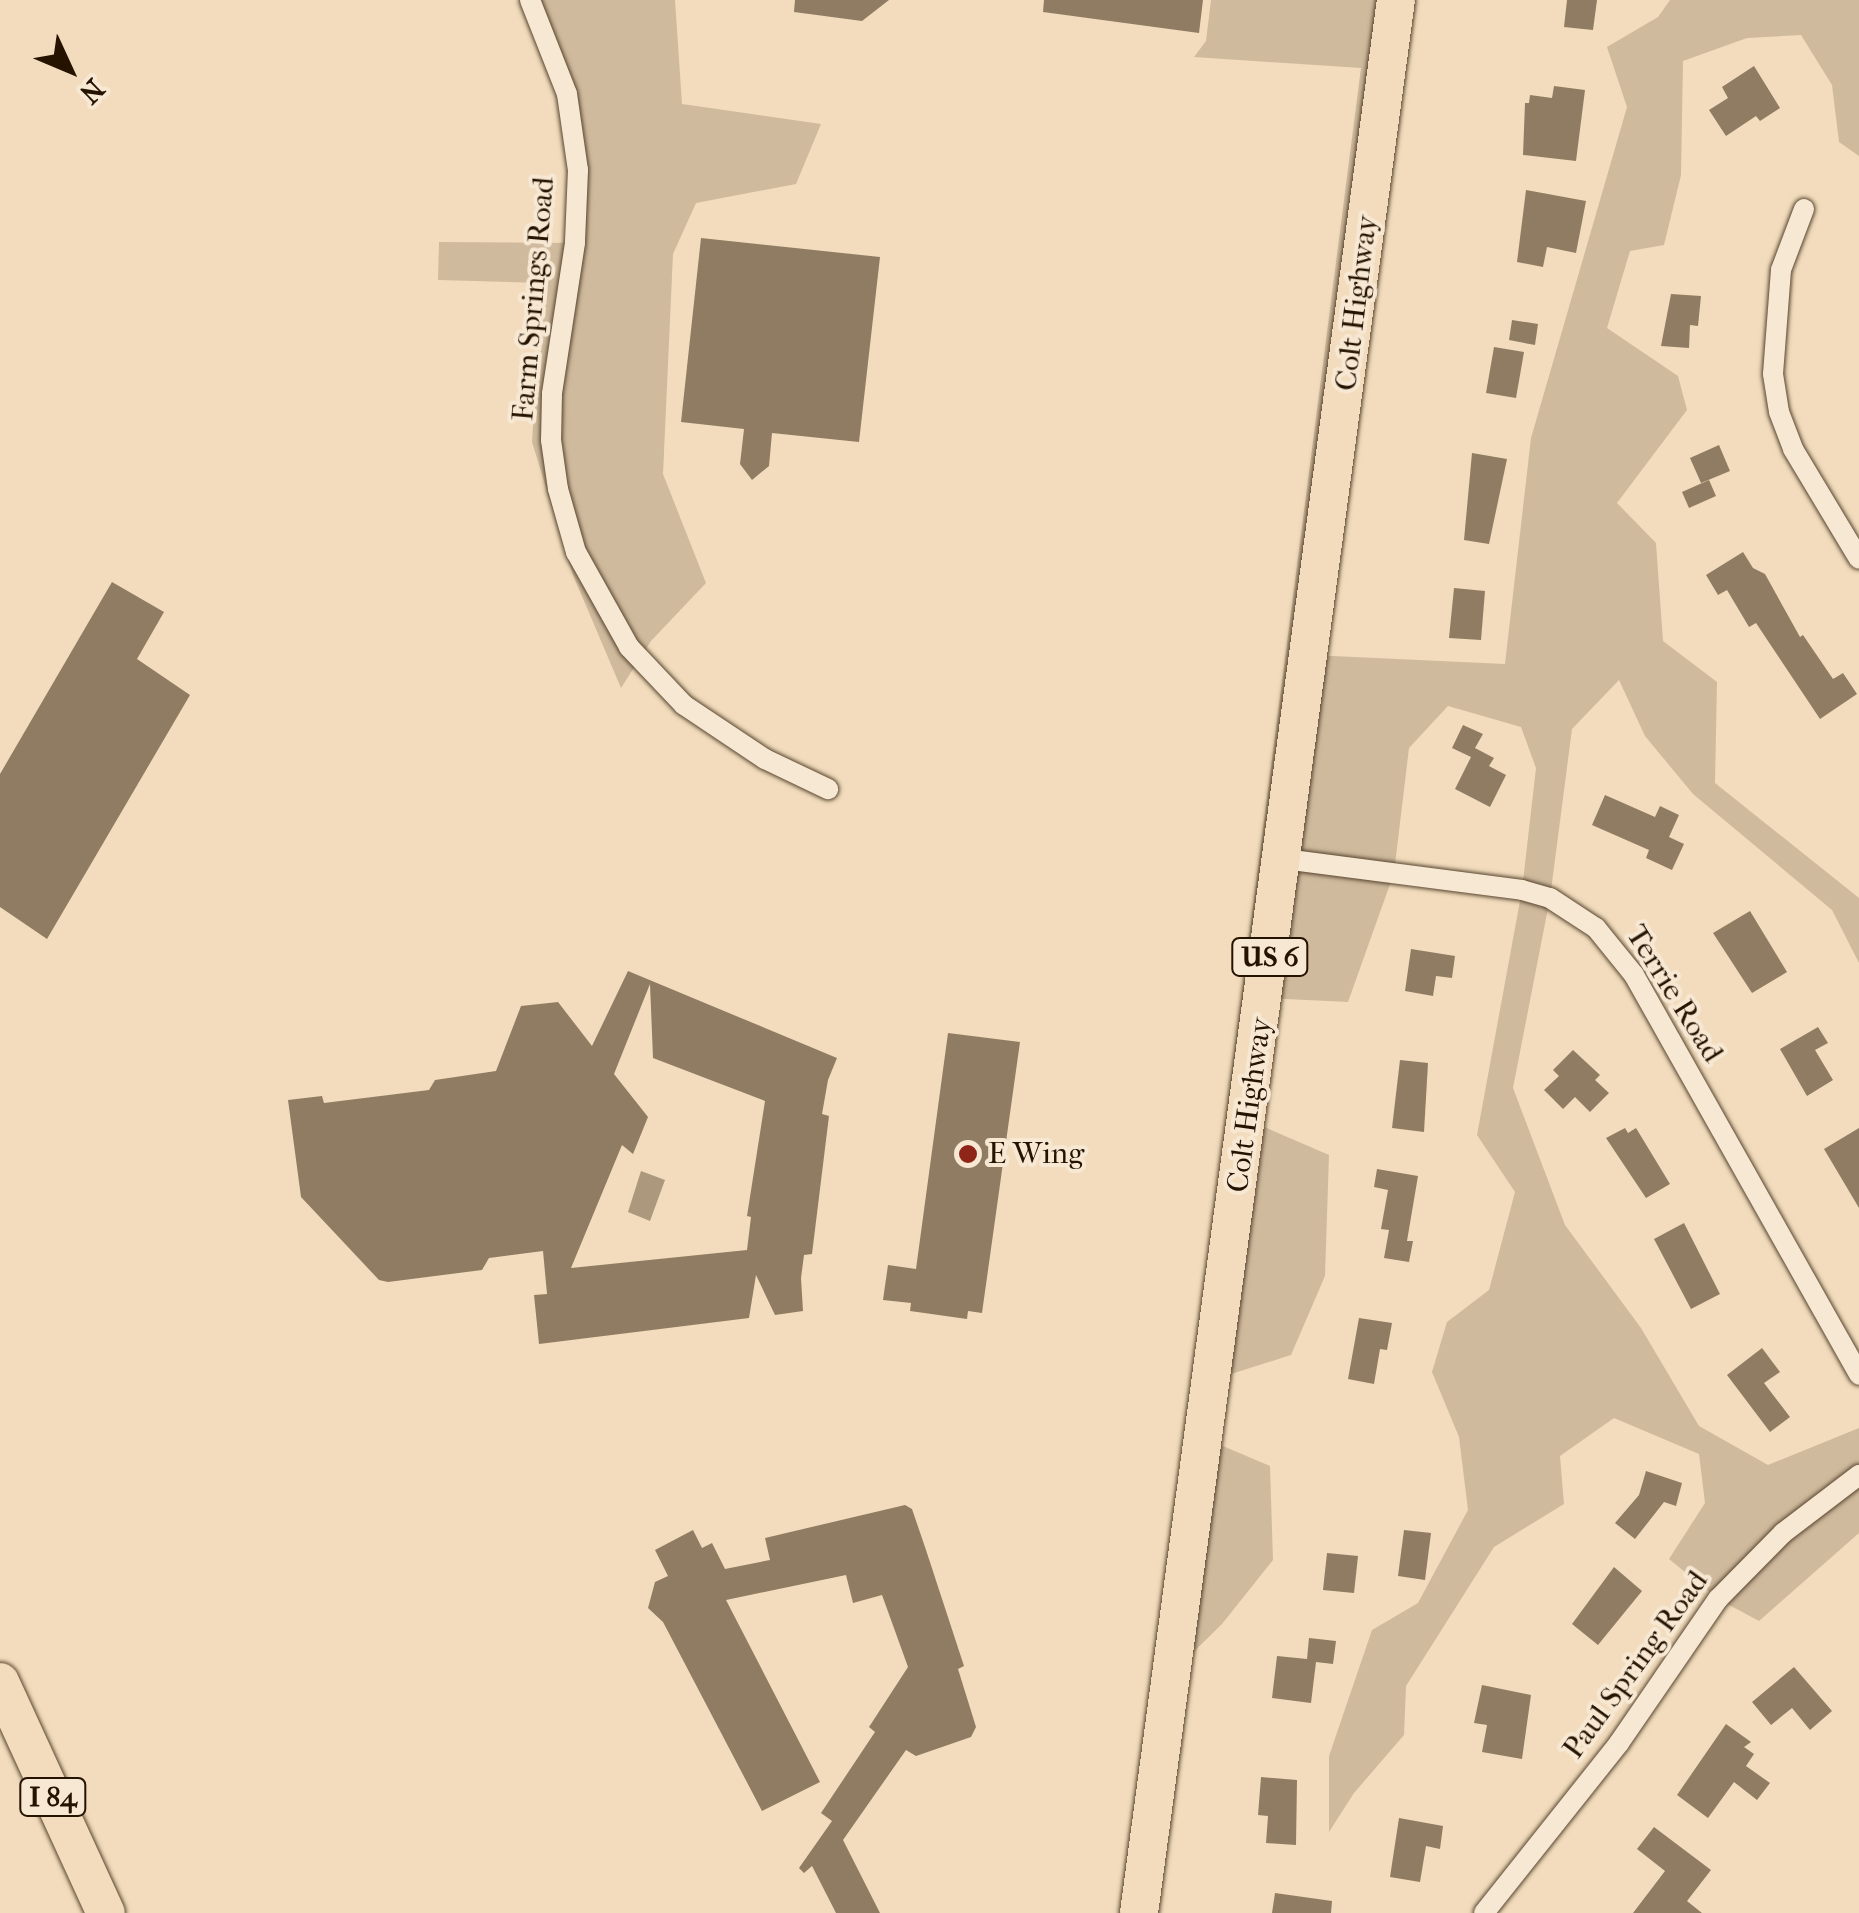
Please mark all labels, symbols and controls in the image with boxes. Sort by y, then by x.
north arrow [20,20,120,120]
text: N [73,72,111,110]
street label: Farm Springs Road [505,175,563,423]
street label: Colt Highway [1328,213,1386,393]
street label: Terrie Road [1618,919,1730,1069]
road number: US 6 [1230,934,1310,980]
street label: Colt Highway [1220,1015,1280,1195]
place label: E Wing [988,1136,1084,1172]
marker: E Wing [957,1143,979,1165]
street label: Paul Spring Road [1556,1564,1716,1766]
road number: I 84 [18,1774,88,1820]

